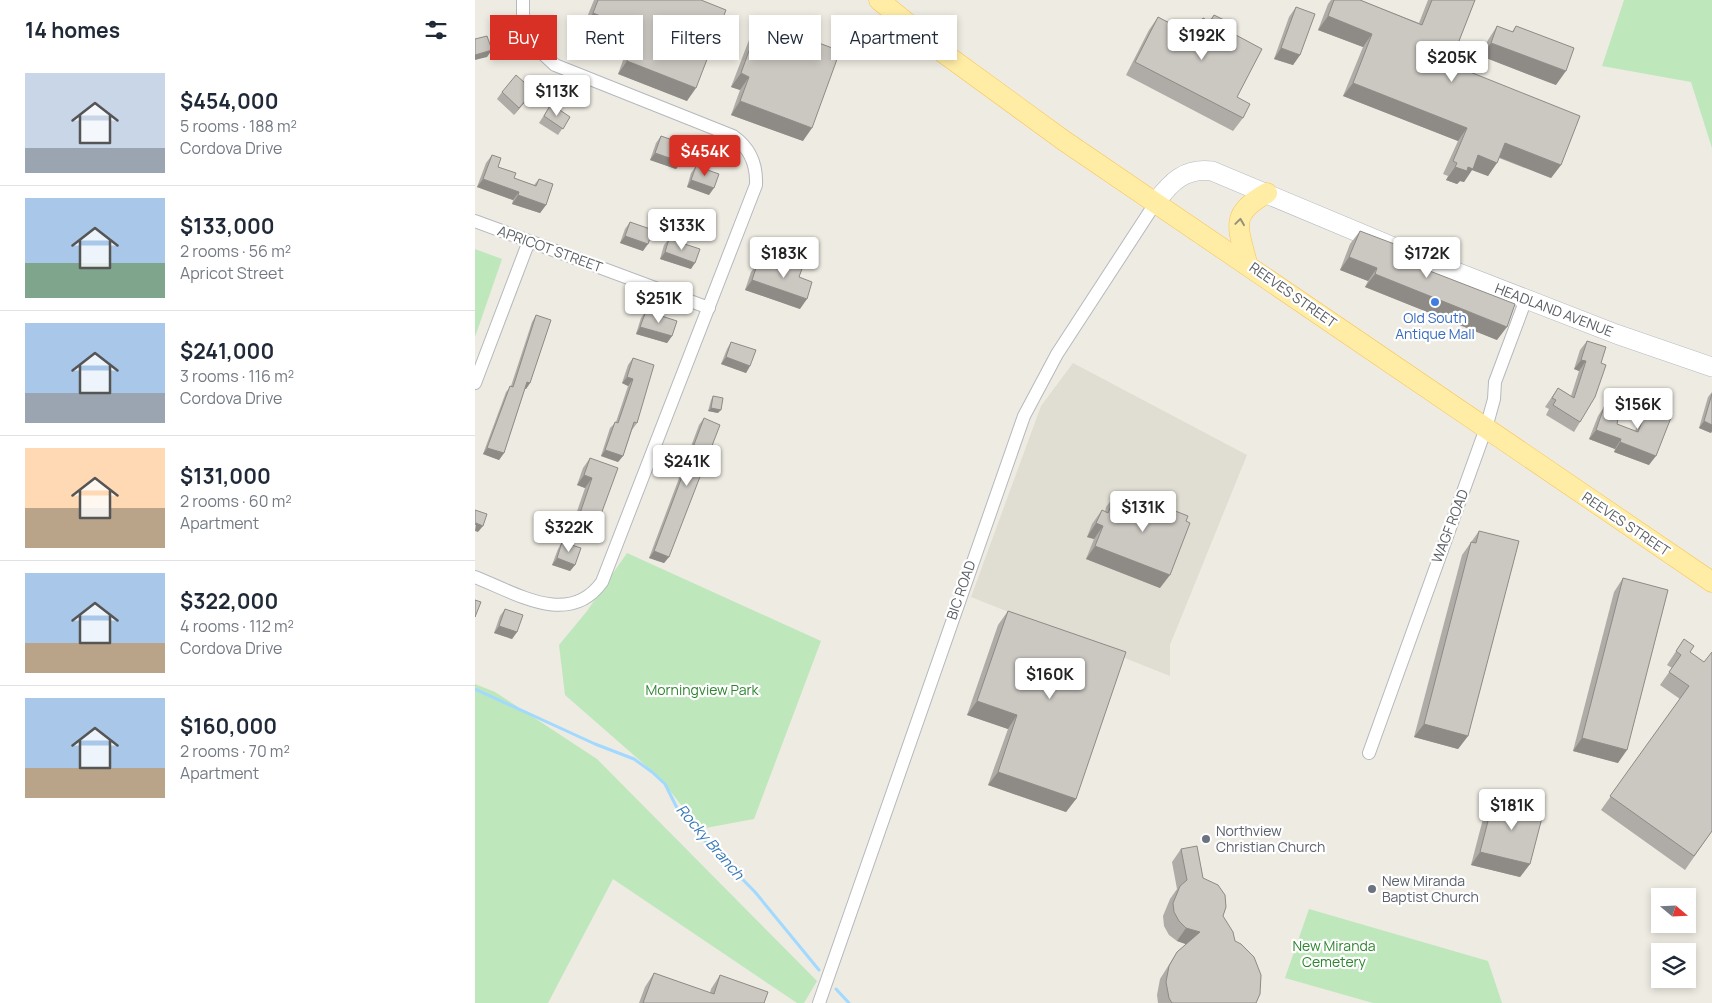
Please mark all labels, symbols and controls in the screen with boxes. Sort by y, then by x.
chip: Buy [490,15,557,60]
chip: Rent [567,15,643,60]
chip: Filters [653,15,739,60]
chip: New [749,15,821,60]
chip: Apartment [831,15,957,60]
text: 14 homes [25,16,120,44]
icon: filters [422,16,450,44]
pin: $192K [1167,18,1237,61]
text: $192K [1179,24,1225,46]
pin: $205K [1417,41,1487,83]
text: $205K [1427,46,1477,68]
pin: $113K [522,74,592,117]
text: $113K [535,80,579,102]
text: $454,000 [180,87,278,115]
icon: home [65,93,125,153]
text: 5 rooms · 188 m² [180,115,297,137]
pin: $454K [670,134,740,177]
text: Cordova Drive [180,137,282,159]
text: $454K [680,140,730,162]
pin: $133K [647,208,717,251]
text: $133,000 [180,212,275,240]
text: $133K [659,214,705,236]
icon: home [65,218,125,278]
one-way arrow [1235,218,1245,227]
street label: APRICOT STREET [495,221,606,277]
pin: $183K [749,236,819,279]
pin: $172K [1392,236,1462,279]
text: 2 rooms · 56 m² [180,240,291,262]
text: $183K [761,242,807,264]
text: $172K [1404,242,1450,264]
street label: REEVES STREET [1246,257,1341,332]
text: Apricot Street [180,262,284,284]
street label: HEADLAND AVENUE [1492,278,1616,341]
pin: $251K [624,282,694,324]
text: $251K [636,287,682,309]
marker: Old South Antique Mall [1429,296,1441,308]
place label: Old South Antique Mall [1395,308,1475,343]
text: $241,000 [180,337,274,365]
icon: home [65,343,125,403]
text: 3 rooms · 116 m² [180,365,294,387]
text: Cordova Drive [180,387,282,409]
pin: $156K [1603,388,1673,430]
text: $156K [1615,393,1661,415]
pin: $241K [652,444,722,487]
text: $241K [664,450,710,472]
text: $131,000 [180,462,271,490]
icon: home [65,468,125,528]
street label: WAGF ROAD [1427,486,1472,565]
street label: REEVES STREET [1579,487,1675,560]
text: 2 rooms · 60 m² [180,490,292,512]
pin: $131K [1108,490,1178,533]
text: $131K [1121,496,1165,518]
pin: $322K [534,510,604,553]
text: Apartment [180,512,259,534]
text: $322K [545,516,593,538]
street label: BIC ROAD [942,558,980,622]
text: $322,000 [180,587,278,615]
icon: home [65,593,125,653]
text: 4 rooms · 112 m² [180,615,294,637]
text: Cordova Drive [180,637,282,659]
pin: $160K [1015,658,1085,700]
text: $160K [1026,663,1074,685]
park label: Morningview Park [645,680,760,699]
text: $160,000 [180,712,277,740]
icon: home [65,718,125,778]
text: 2 rooms · 70 m² [180,740,290,762]
text: Apartment [180,762,259,784]
pin: $181K [1477,788,1547,831]
text: $181K [1490,794,1534,816]
water label: Rocky Branch [672,799,750,885]
place label: Northview Christian Church [1216,821,1325,856]
marker: Northview Christian Church [1200,833,1212,845]
place label: New Miranda Baptist Church [1382,871,1479,906]
marker: New Miranda Baptist Church [1366,883,1378,895]
north arrow [1651,888,1696,932]
map controls [1651,888,1696,988]
park label: New Miranda Cemetery [1293,936,1375,971]
button: layers [1651,943,1696,988]

